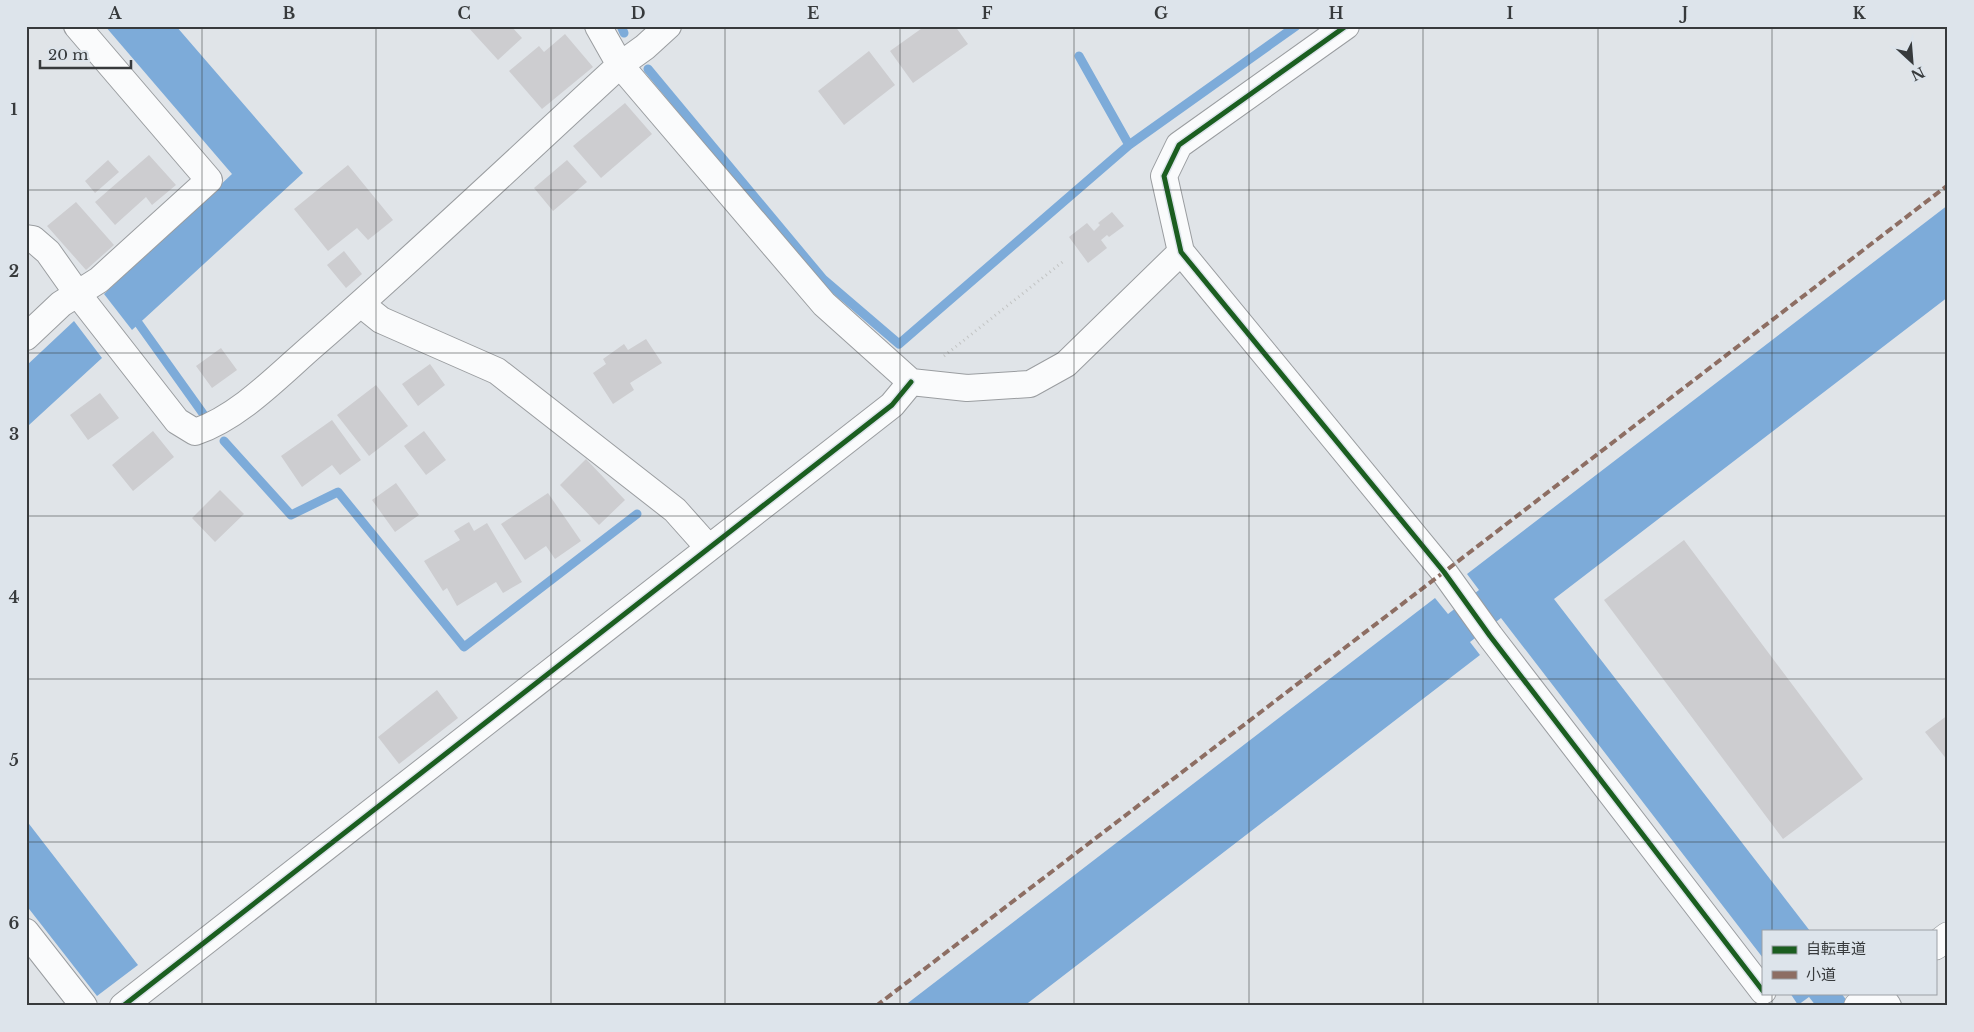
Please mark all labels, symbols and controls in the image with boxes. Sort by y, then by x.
text: A [108,3,123,23]
text: B [283,3,296,23]
text: C [457,3,471,23]
text: D [631,3,645,23]
text: E [807,3,819,23]
text: F [981,3,993,23]
text: G [1154,3,1168,23]
text: H [1328,3,1344,23]
text: I [1507,3,1514,23]
text: J [1679,3,1688,23]
text: K [1852,3,1866,23]
scale bar [40,38,131,70]
north arrow [1886,38,1936,88]
text: 20 m [48,45,88,64]
text: N [1908,63,1928,85]
text: 1 [11,99,18,119]
text: 2 [9,261,19,281]
text: 3 [9,424,19,444]
text: 4 [9,587,19,607]
text: 5 [9,750,19,770]
text: 6 [9,913,20,933]
legend [1762,930,1936,994]
text: 自転車道 [1806,939,1866,958]
text: 小道 [1806,965,1836,984]

